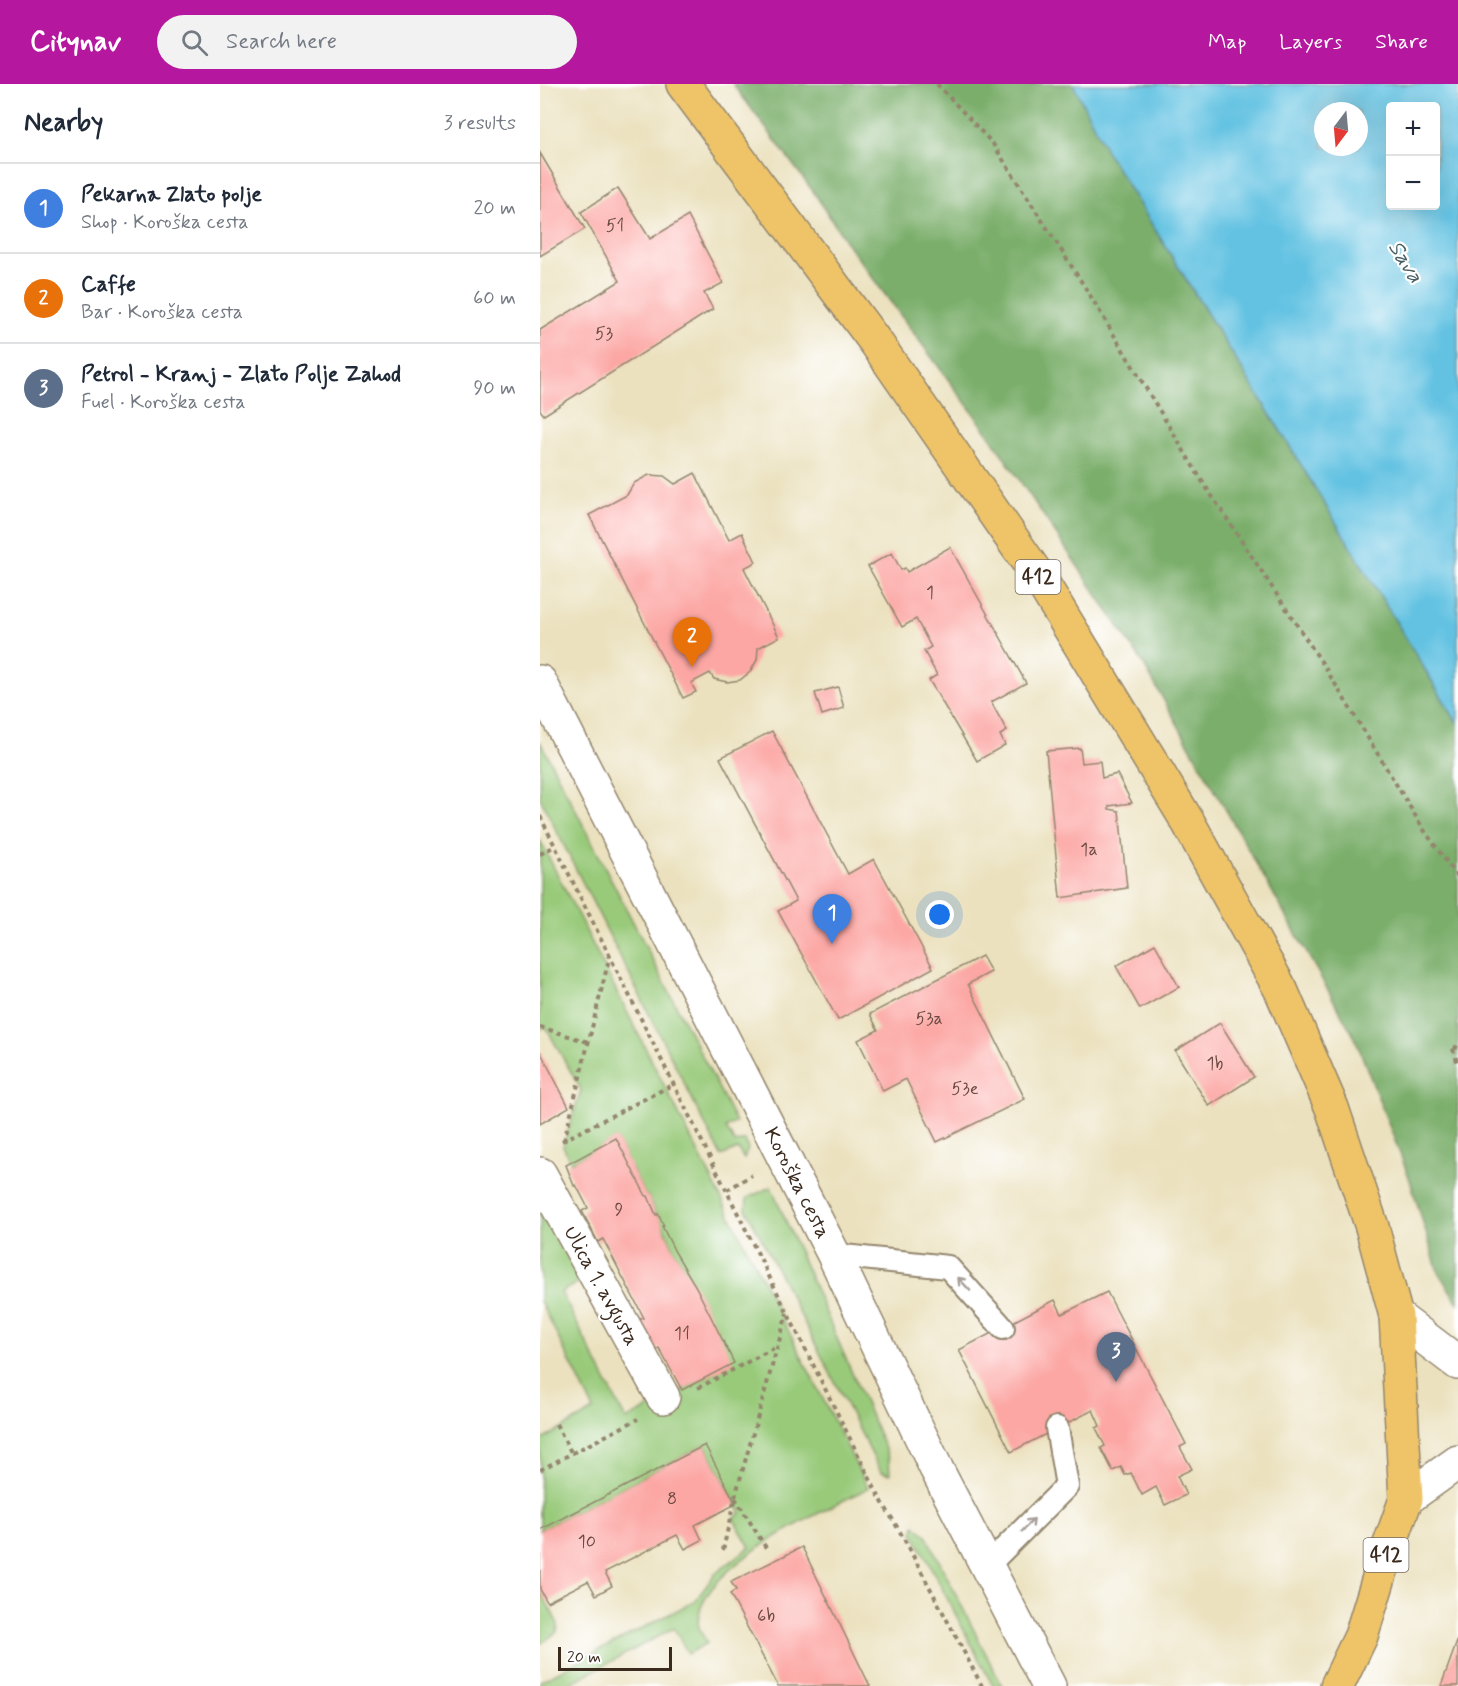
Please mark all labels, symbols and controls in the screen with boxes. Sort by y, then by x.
search box [157,15,577,69]
text: Citynav [30,24,121,61]
icon: search [178,26,211,59]
text: Search here [226,28,337,56]
text: Map [1208,28,1246,56]
text: Layers [1279,28,1342,56]
text: Share [1375,28,1428,56]
north arrow [1314,102,1368,156]
map controls [1386,102,1440,210]
button: + [1386,102,1440,156]
text: Nearby [24,106,103,140]
text: 3 results [444,110,516,137]
button: − [1386,156,1440,210]
text: Pekarna Zlato polje [81,181,262,209]
text: 1 [39,195,48,222]
text: 20 m [473,195,516,222]
text: Shop · Koroška cesta [81,209,249,236]
house number: 51 [606,214,624,238]
water label: Sava [1381,236,1429,289]
text: Caffe [81,271,136,299]
text: 2 [39,285,48,312]
text: 60 m [473,285,516,312]
text: Bar · Koroška cesta [81,299,243,326]
house number: 53 [595,322,614,346]
text: Petrol - Kranj - Zlato Polje Zahod [81,361,401,389]
text: 3 [39,375,48,402]
text: 90 m [473,375,516,402]
text: Fuel · Koroška cesta [81,389,245,416]
road number: 412 [1016,560,1060,594]
house number: 1 [926,581,934,605]
pin: 2 [672,618,712,667]
house number: 1a [1080,838,1098,862]
pin: 1 [812,894,852,944]
your location [925,900,954,929]
house number: 53a [915,1007,943,1031]
house number: 1b [1207,1052,1224,1076]
house number: 53e [951,1077,979,1101]
street label: Koroška cesta [757,1123,837,1243]
house number: 9 [615,1198,624,1222]
street label: Ulica 1. avgusta [555,1221,645,1352]
one-way arrow [957,1277,971,1292]
house number: 11 [674,1322,690,1346]
pin: 3 [1096,1332,1136,1382]
house number: 8 [667,1487,677,1511]
one-way arrow [1021,1517,1036,1532]
house number: 10 [578,1530,596,1554]
road number: 412 [1364,1538,1408,1572]
house number: 6b [757,1604,775,1628]
scale bar [558,1644,672,1672]
text: 20 m [567,1647,601,1668]

